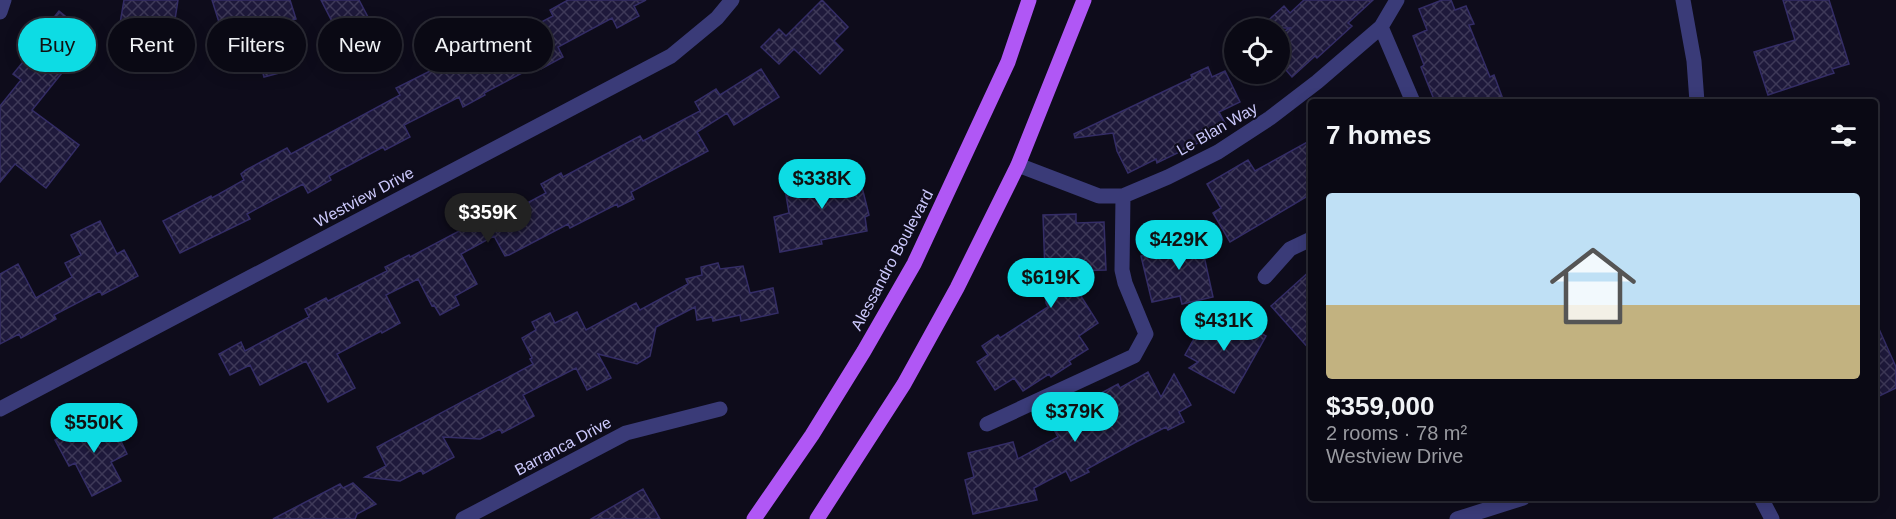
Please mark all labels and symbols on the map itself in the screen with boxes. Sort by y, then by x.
street label: Le Blan Way [1174,99,1260,159]
pin: $338K [780,159,864,210]
street label: Westview Drive [311,164,417,230]
street label: Alessandro Boulevard [848,187,936,333]
pin: $359K [446,193,530,244]
pin: $429K [1137,220,1221,271]
pin: $619K [1009,258,1093,309]
pin: $431K [1182,301,1266,352]
pin: $379K [1033,392,1117,443]
pin: $550K [52,403,136,454]
street label: Barranca Drive [512,413,614,479]

